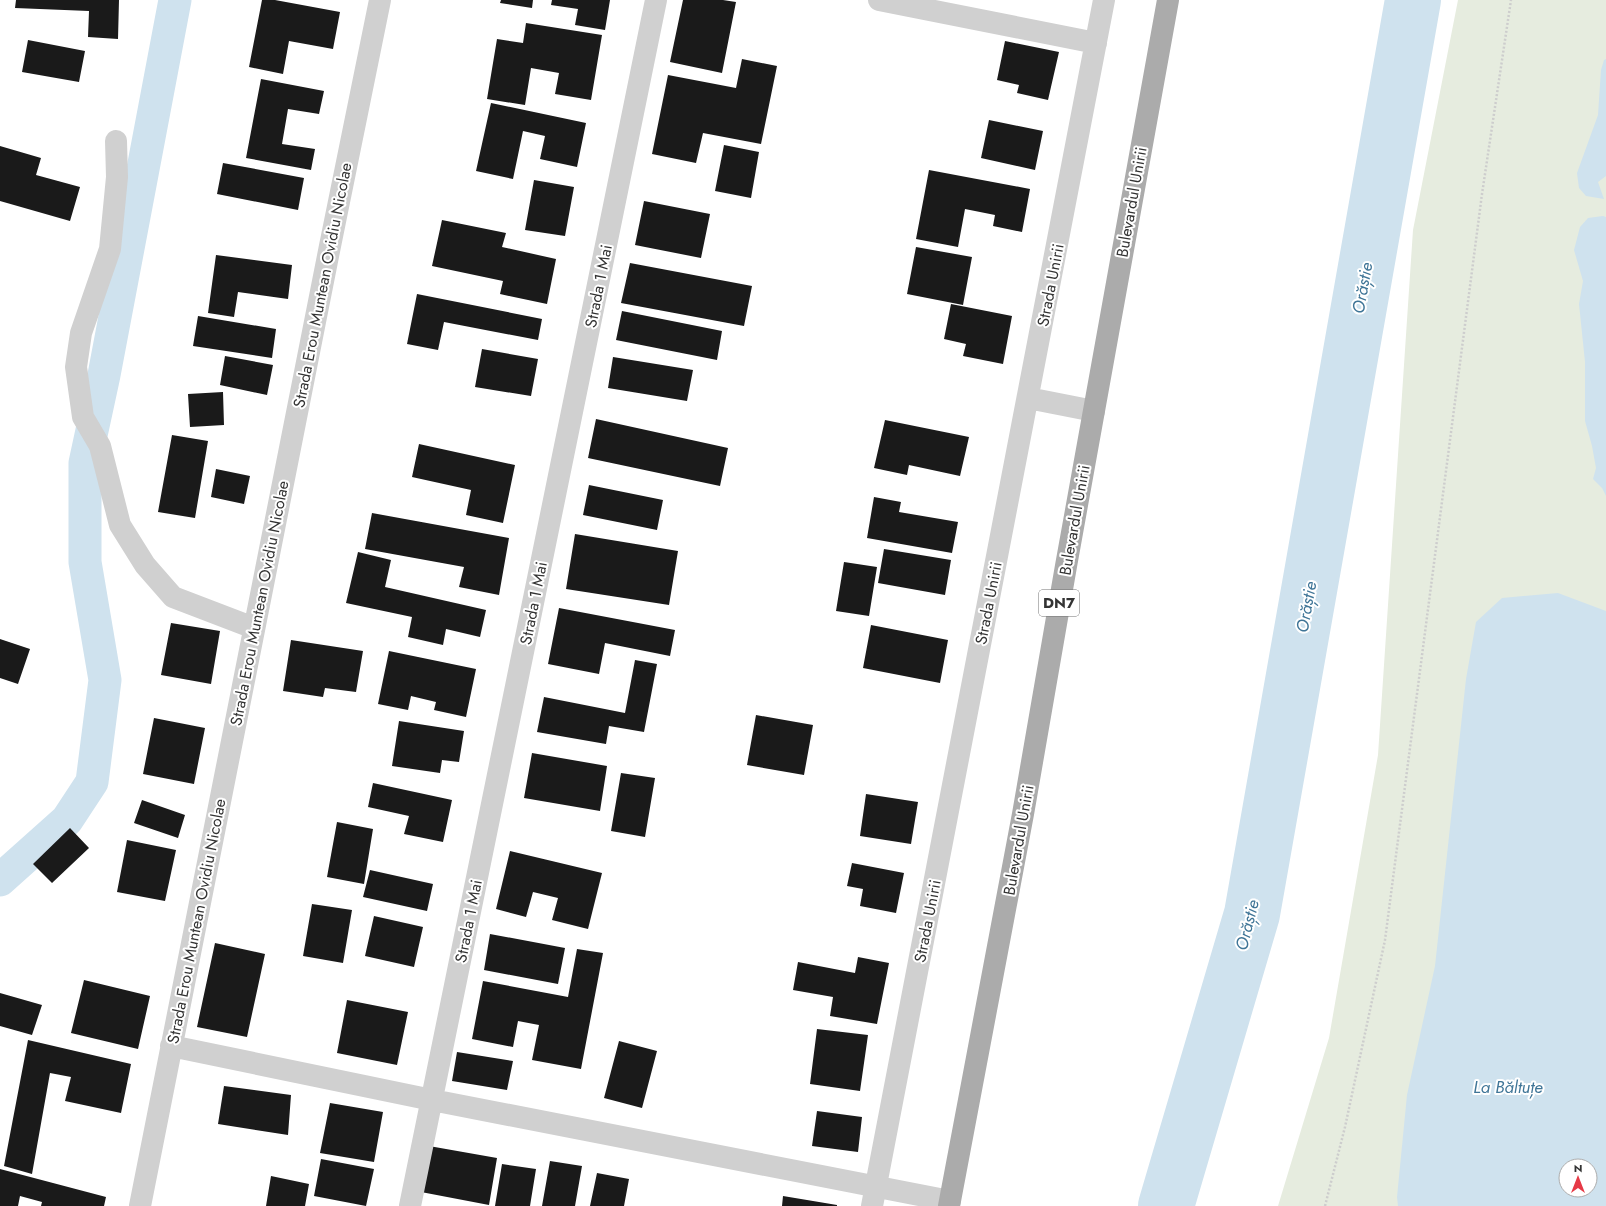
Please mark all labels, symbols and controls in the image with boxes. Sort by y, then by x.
street label: Bulevardul Unirii [1110,145,1153,259]
street label: Strada Erou Muntean Ovidiu Nicolae [287,161,358,410]
street label: Strada Unirii [1031,242,1070,328]
street label: Strada 1 Mai [579,243,618,330]
water label: Orăștie [1346,260,1378,315]
street label: Bulevardul Unirii [1053,463,1096,577]
street label: Strada Erou Muntean Ovidiu Nicolae [224,479,295,728]
street label: Strada 1 Mai [514,560,553,647]
street label: Strada Unirii [969,560,1008,646]
water label: Orăștie [1290,579,1322,634]
road number: DN7 [1039,590,1079,616]
street label: Bulevardul Unirii [997,783,1040,897]
street label: Strada Erou Muntean Ovidiu Nicolae [161,797,232,1046]
street label: Strada 1 Mai [449,878,488,965]
street label: Strada Unirii [908,878,947,964]
water label: Orăștie [1229,897,1265,953]
water label: La Băltuțe [1473,1075,1543,1099]
north arrow [1558,1158,1598,1198]
text: N [1574,1160,1582,1176]

